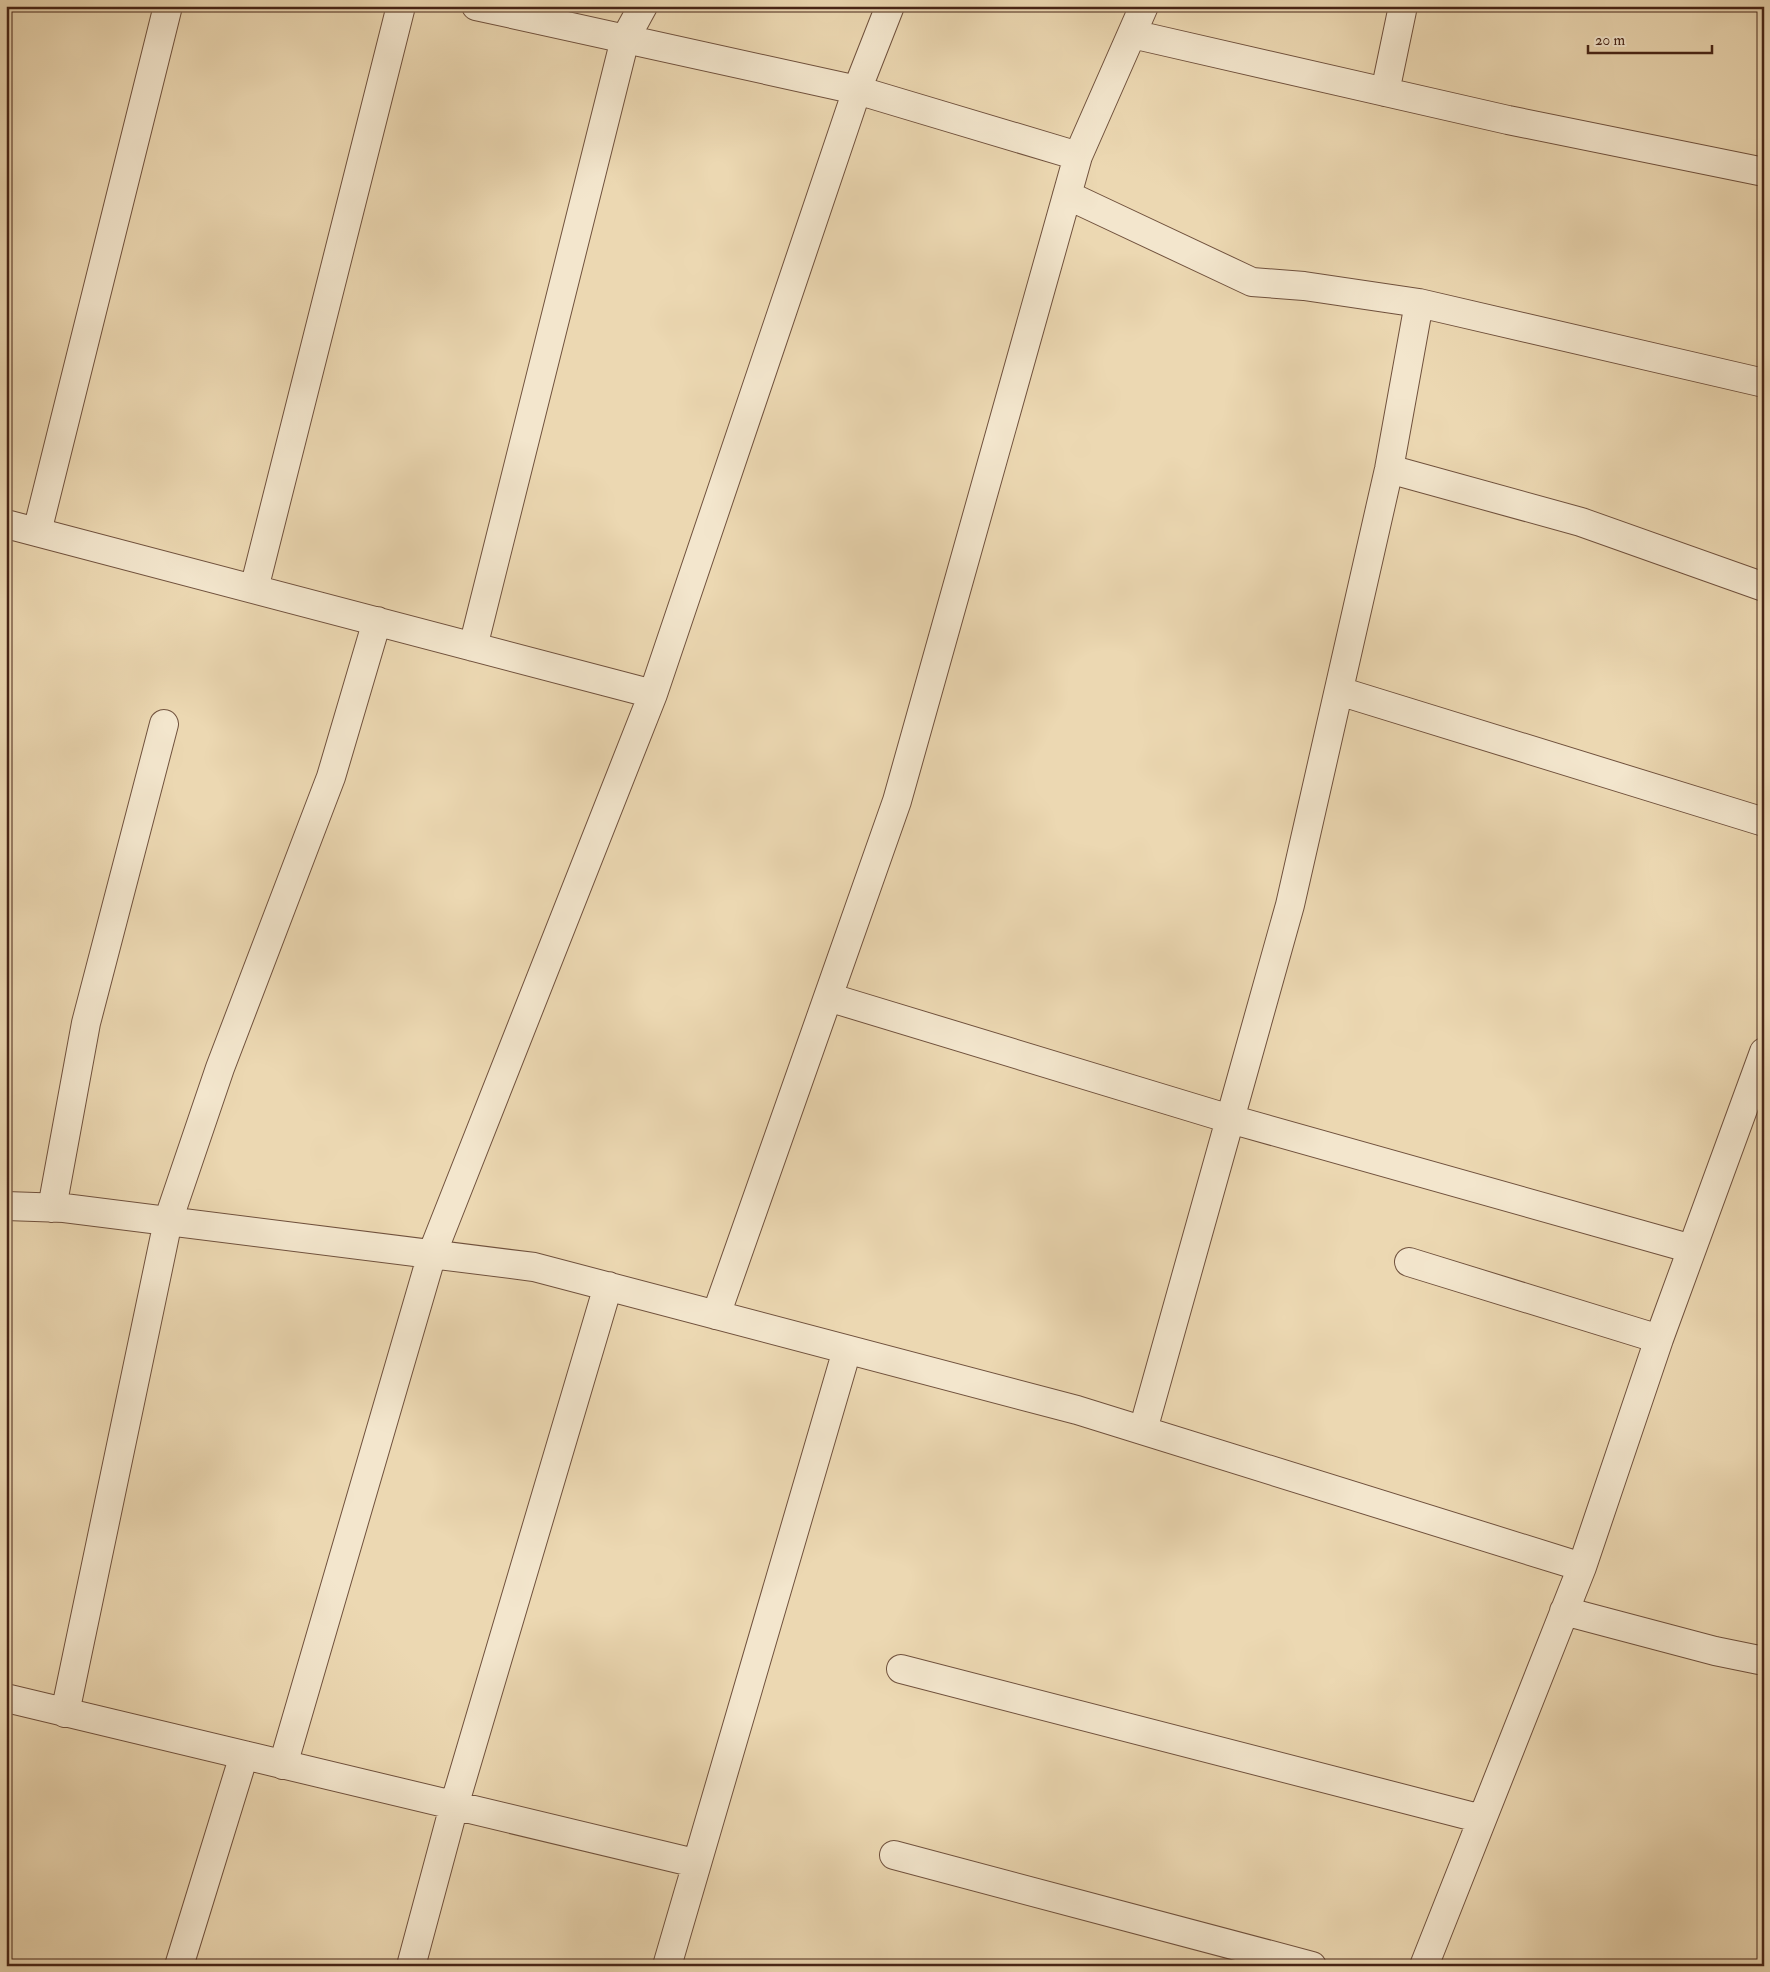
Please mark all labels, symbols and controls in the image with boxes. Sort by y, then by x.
scale bar [1588,22,1711,54]
text: 20 m [1595,31,1625,50]

